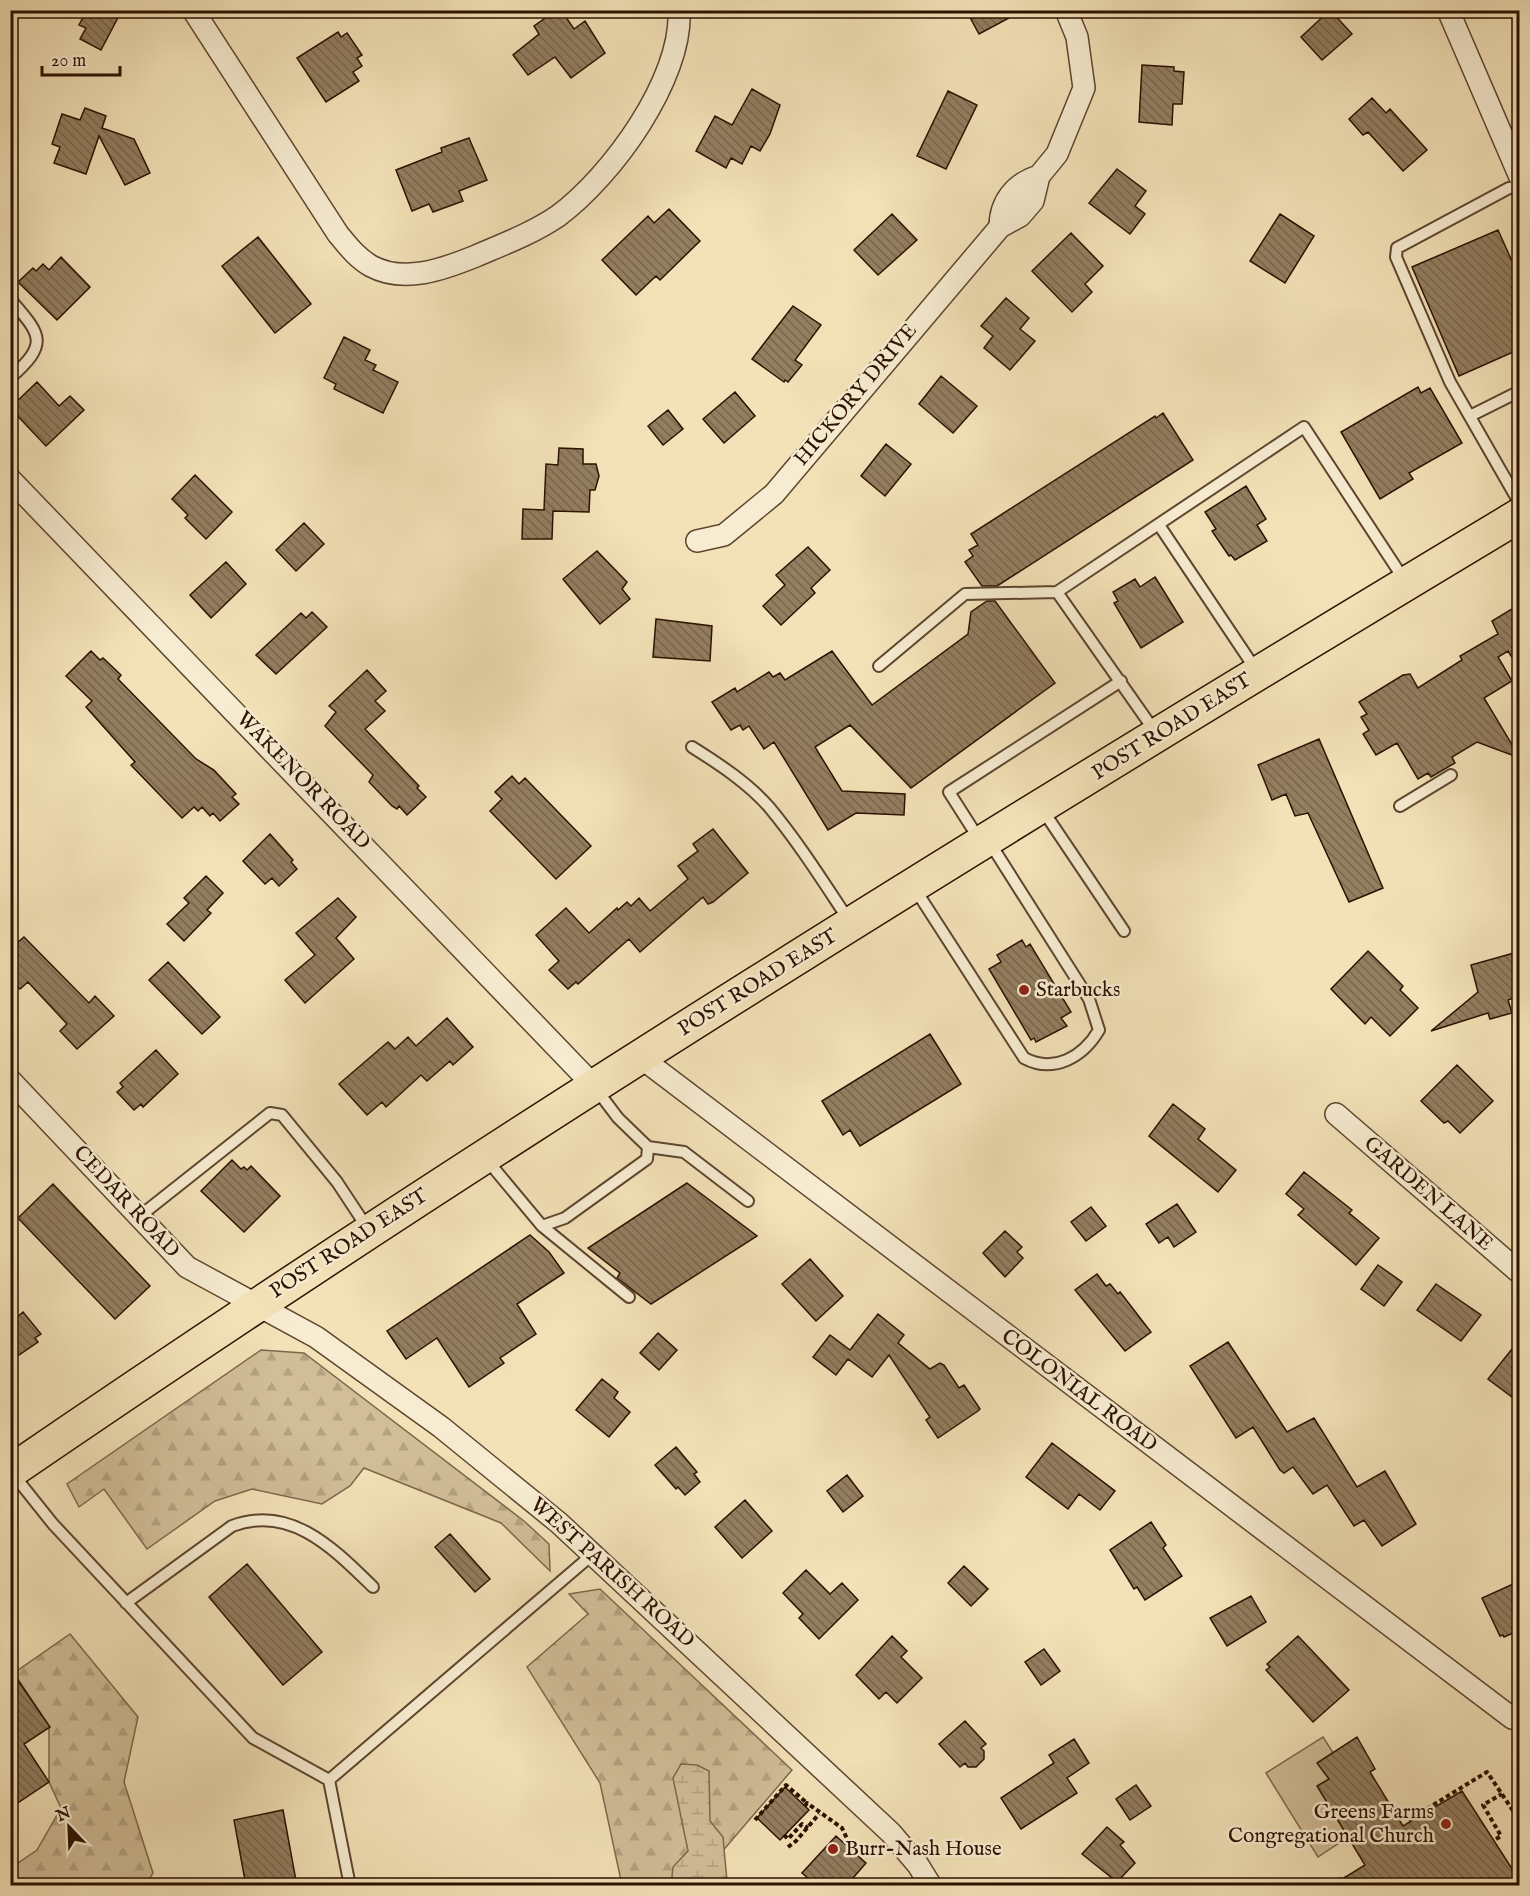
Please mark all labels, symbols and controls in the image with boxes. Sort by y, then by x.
scale bar [42,39,120,77]
text: 20 m [51,50,86,73]
street label: HICKORY DRIVE [788,318,924,472]
street label: POST ROAD EAST [1087,667,1257,787]
street label: WAKENOR ROAD [230,706,376,856]
street label: POST ROAD EAST [673,923,843,1043]
place label: Starbucks [1036,977,1120,1004]
marker: Starbucks [1017,983,1031,997]
street label: GARDEN LANE [1358,1131,1498,1257]
street label: CEDAR ROAD [67,1140,185,1264]
street label: POST ROAD EAST [265,1182,434,1305]
street label: COLONIAL ROAD [996,1323,1162,1459]
street label: WEST PARISH ROAD [524,1492,700,1654]
north arrow [39,1797,99,1857]
place label: Greens Farms Congregational Church [1228,1799,1434,1850]
text: N [53,1803,74,1827]
marker: Greens Farms Congregational Church [1439,1817,1453,1831]
place label: Burr-Nash House [845,1836,1002,1863]
marker: Burr-Nash House [826,1842,840,1856]

